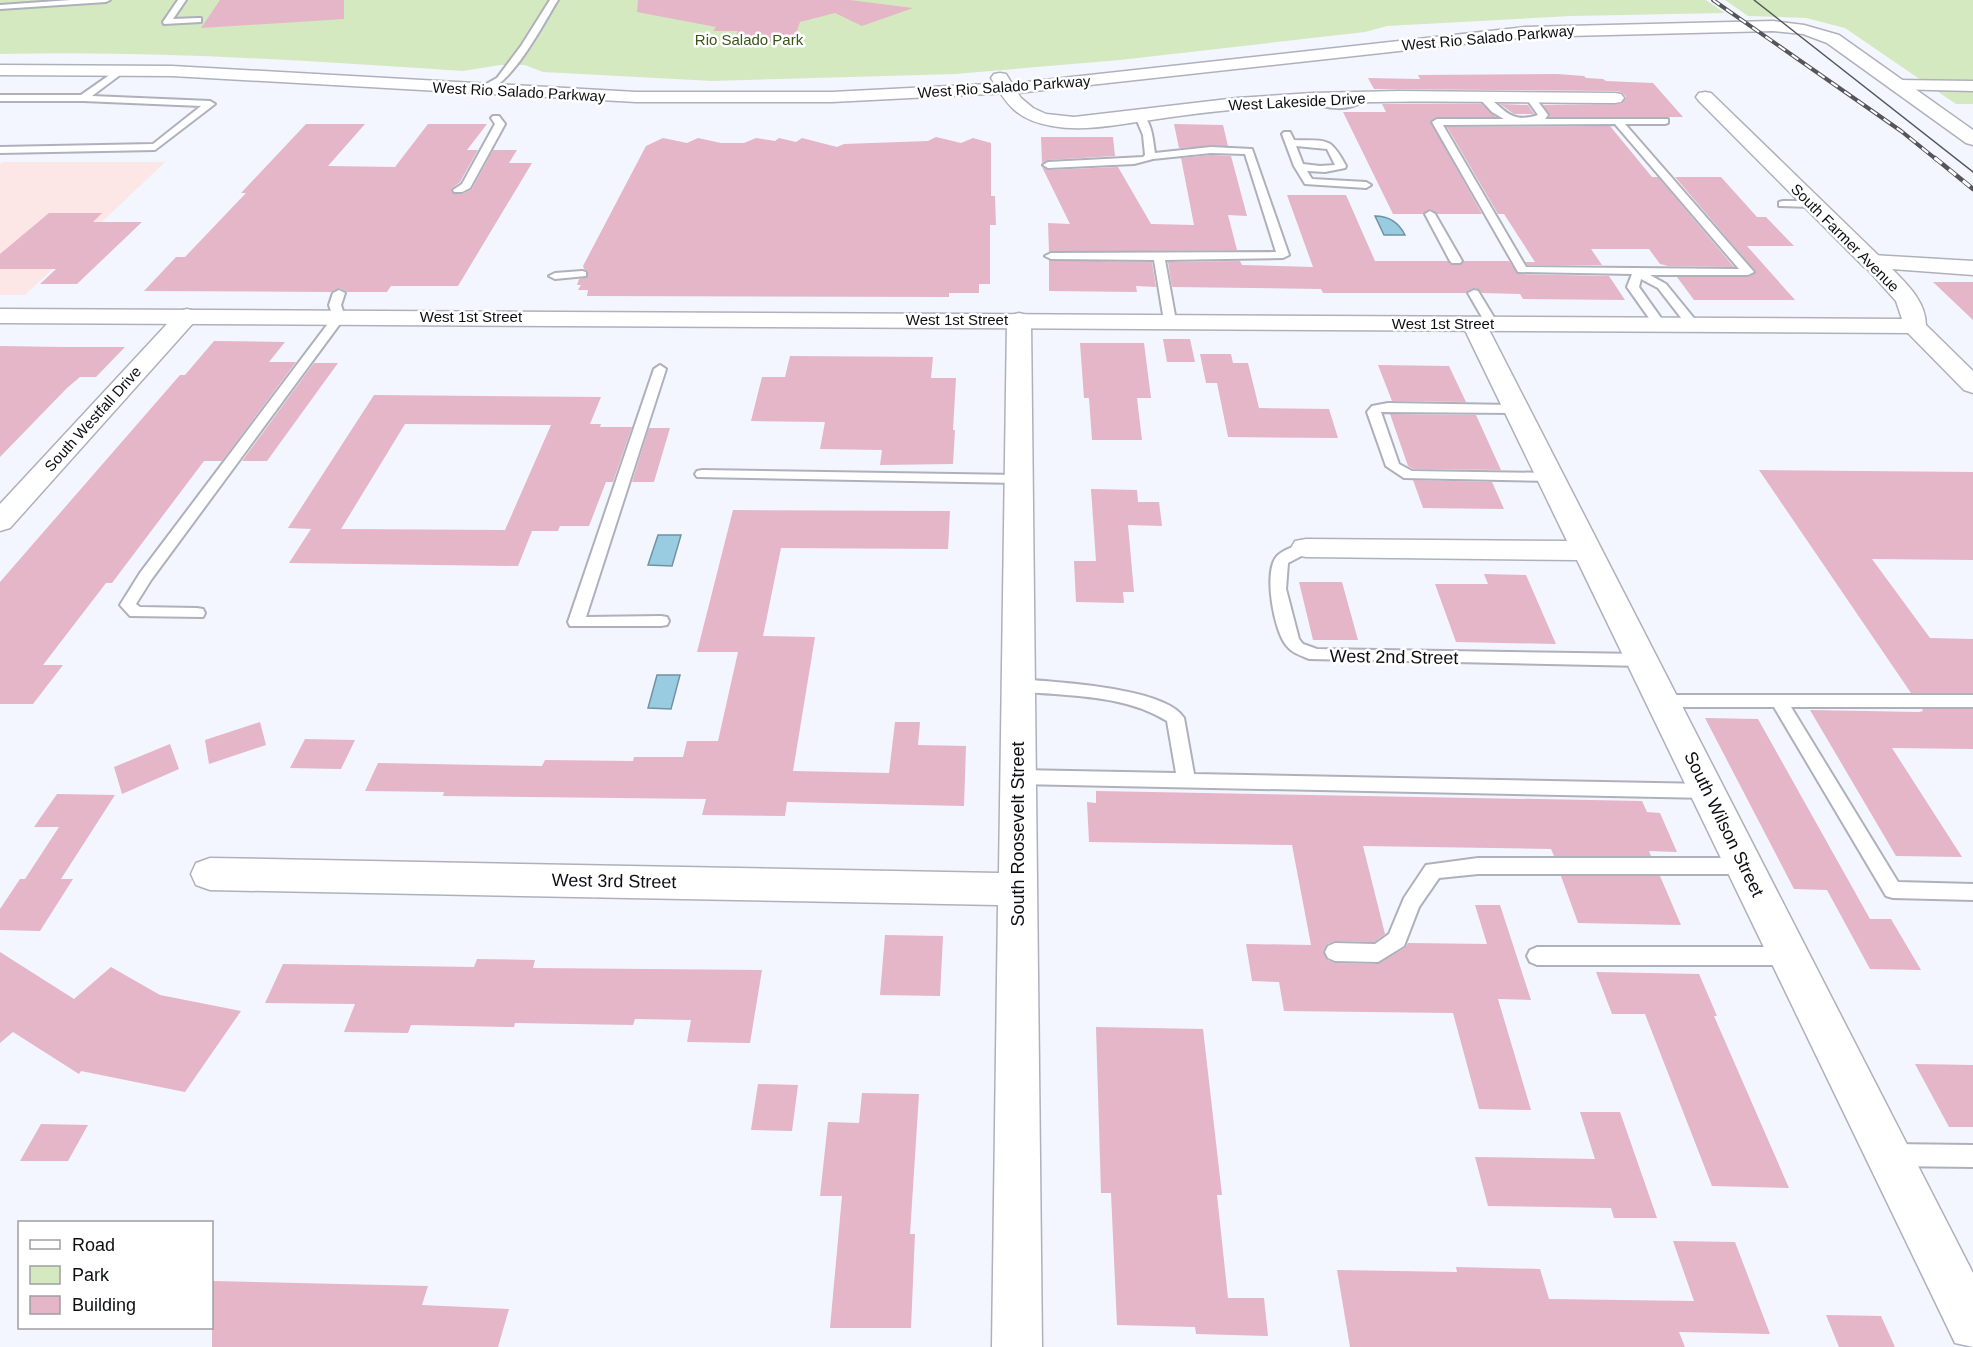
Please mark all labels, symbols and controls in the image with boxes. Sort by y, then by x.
street label: West Rio Salado Parkway [1401,21,1575,54]
park label: Rio Salado Park [695,31,804,48]
street label: West Rio Salado Parkway [917,72,1091,101]
street label: West Rio Salado Parkway [432,78,606,105]
street label: West Lakeside Drive [1228,89,1366,114]
street label: South Farmer Avenue [1788,180,1903,295]
street label: West 1st Street [420,308,523,325]
street label: West 1st Street [906,311,1009,328]
street label: West 1st Street [1392,315,1495,332]
street label: South Westfall Drive [41,363,144,475]
street label: West 2nd Street [1329,646,1459,668]
street label: South Roosevelt Street [1008,741,1028,927]
street label: South Wilson Street [1680,748,1768,900]
street label: West 3rd Street [551,870,677,892]
legend [18,1221,213,1329]
text: Road [72,1235,115,1255]
text: Park [72,1265,110,1285]
text: Building [72,1295,136,1315]

